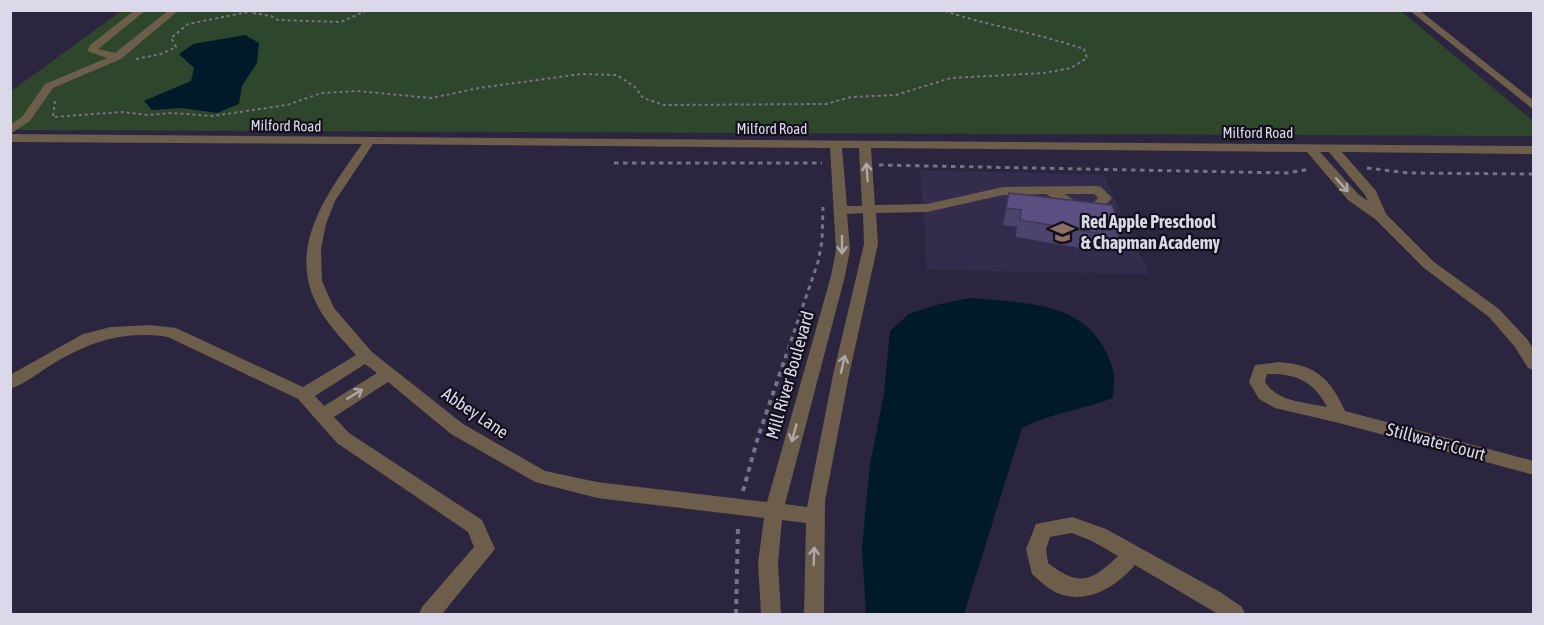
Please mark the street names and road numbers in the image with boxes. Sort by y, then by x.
street label: Milford Road [250,116,322,135]
street label: Milford Road [737,120,807,137]
street label: Milford Road [1223,124,1293,141]
street label: Mill River Boulevard [761,308,818,441]
street label: Abbey Lane [438,383,513,443]
street label: Stillwater Court [1384,418,1488,465]

